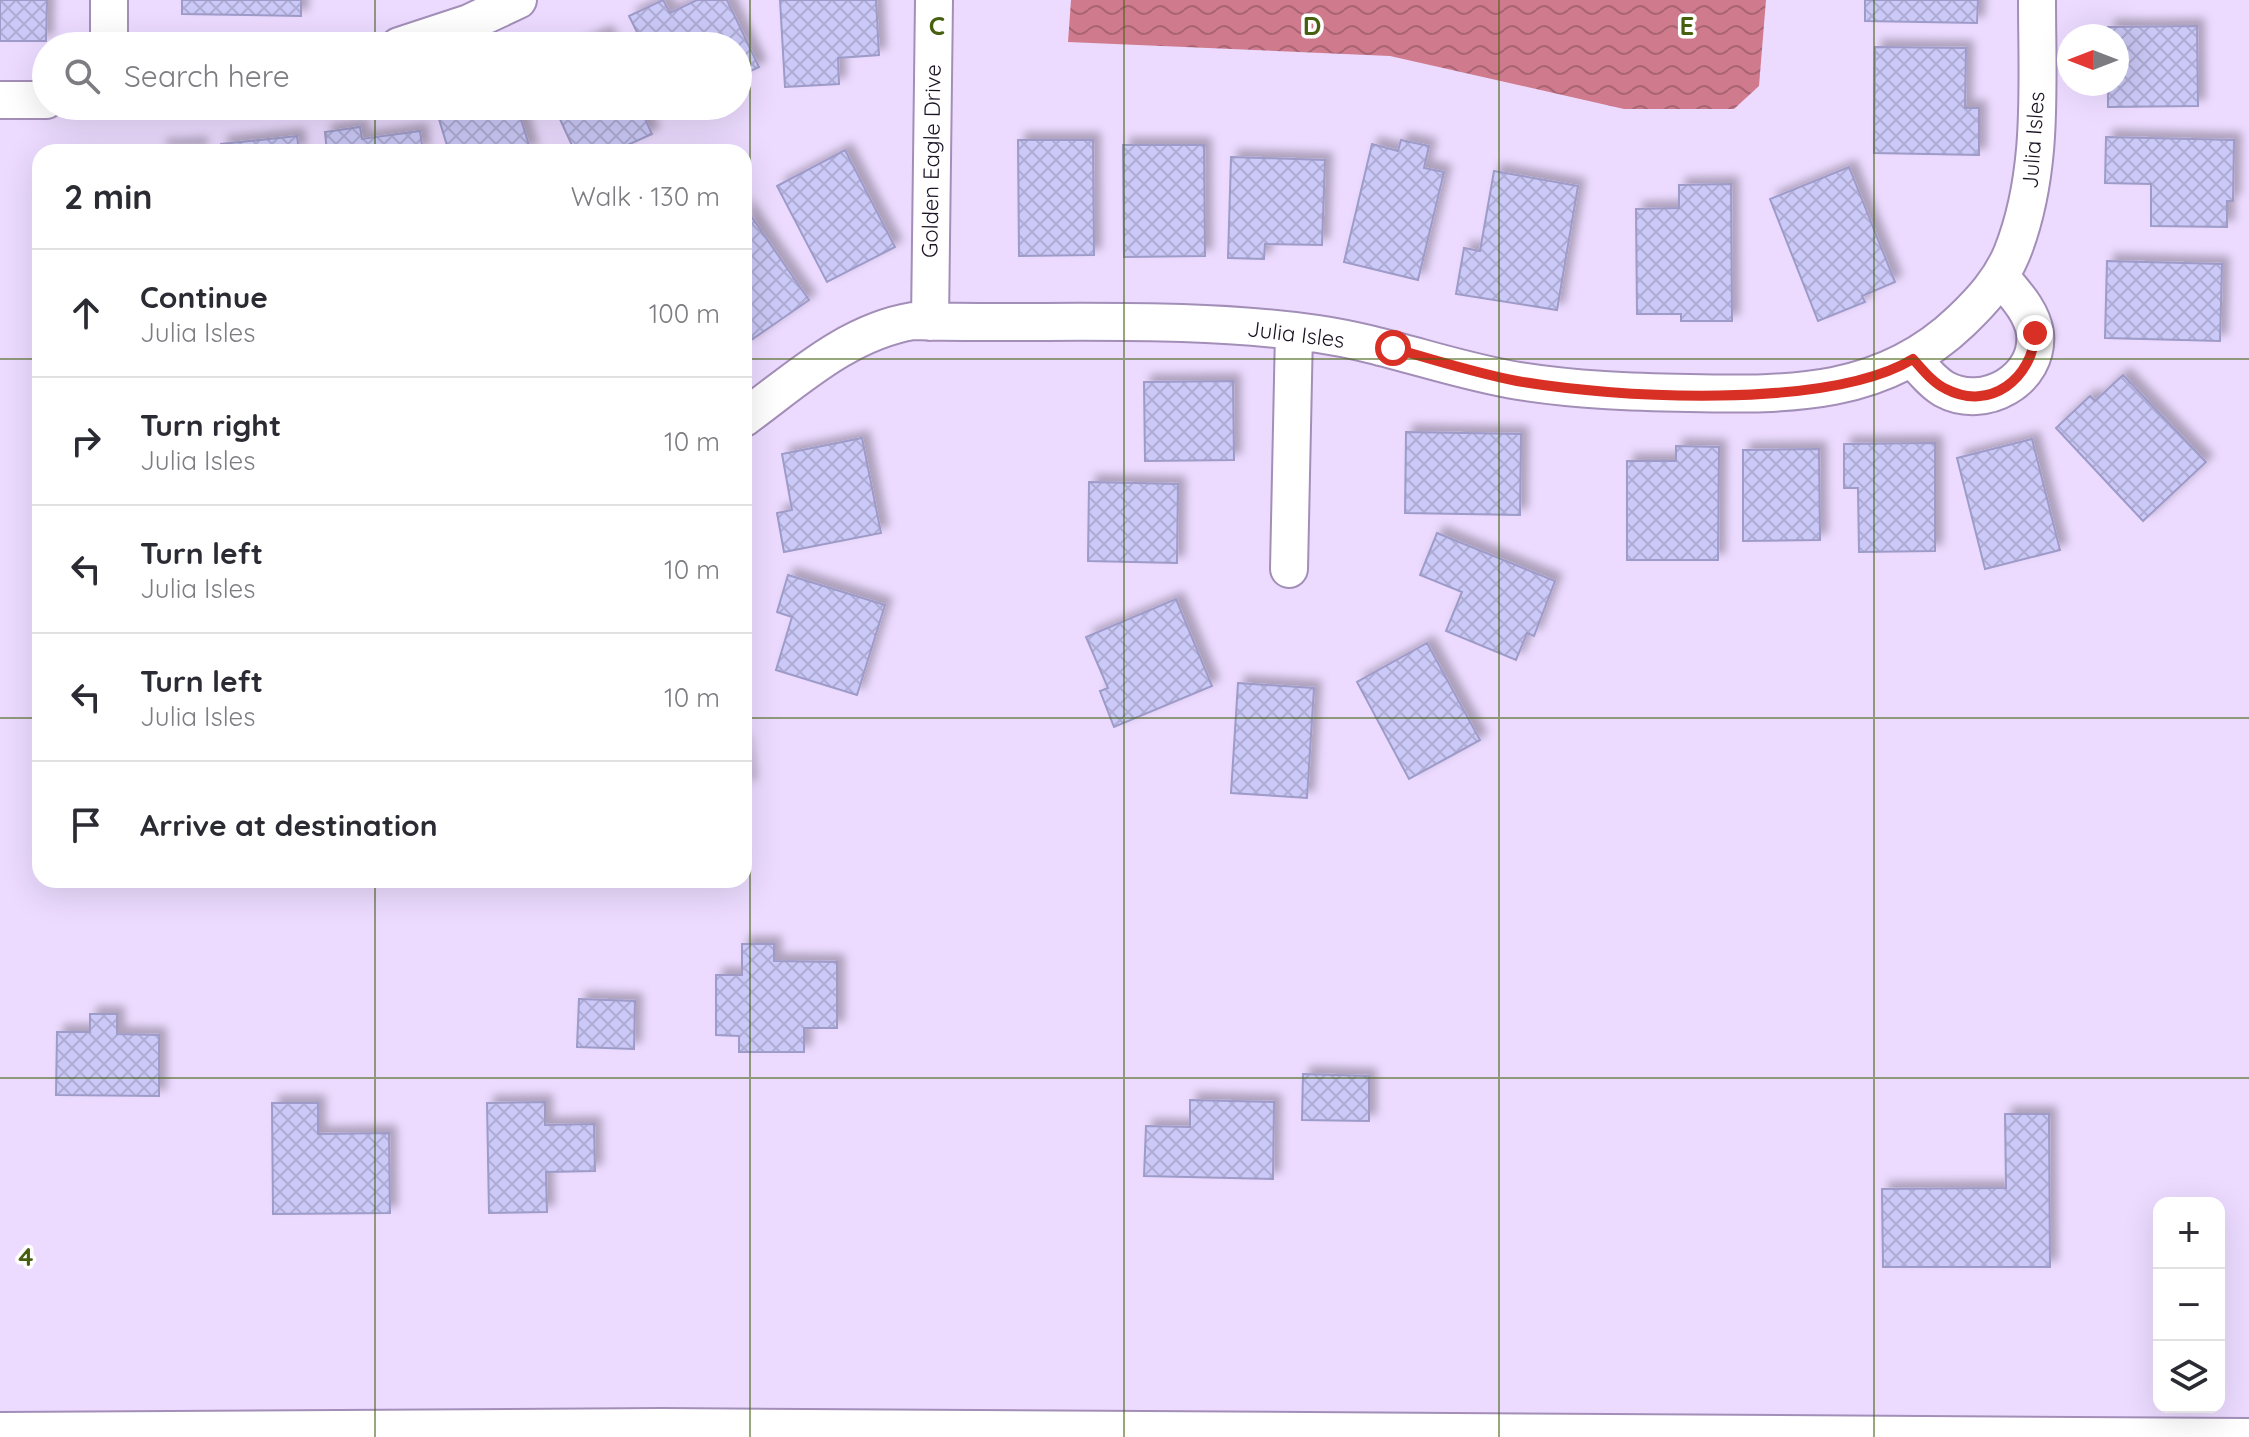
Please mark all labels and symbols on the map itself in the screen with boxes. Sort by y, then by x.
text: C [929,9,945,42]
text: D [1303,9,1321,42]
text: E [1680,9,1694,42]
north arrow [2057,24,2129,96]
street label: Golden Eagle Drive [915,64,947,258]
street label: Julia Isles [2016,90,2050,190]
street label: Julia Isles [1246,314,1346,354]
route end [2017,315,2053,351]
route start [1375,330,1411,366]
text: 4 [18,1240,34,1273]

